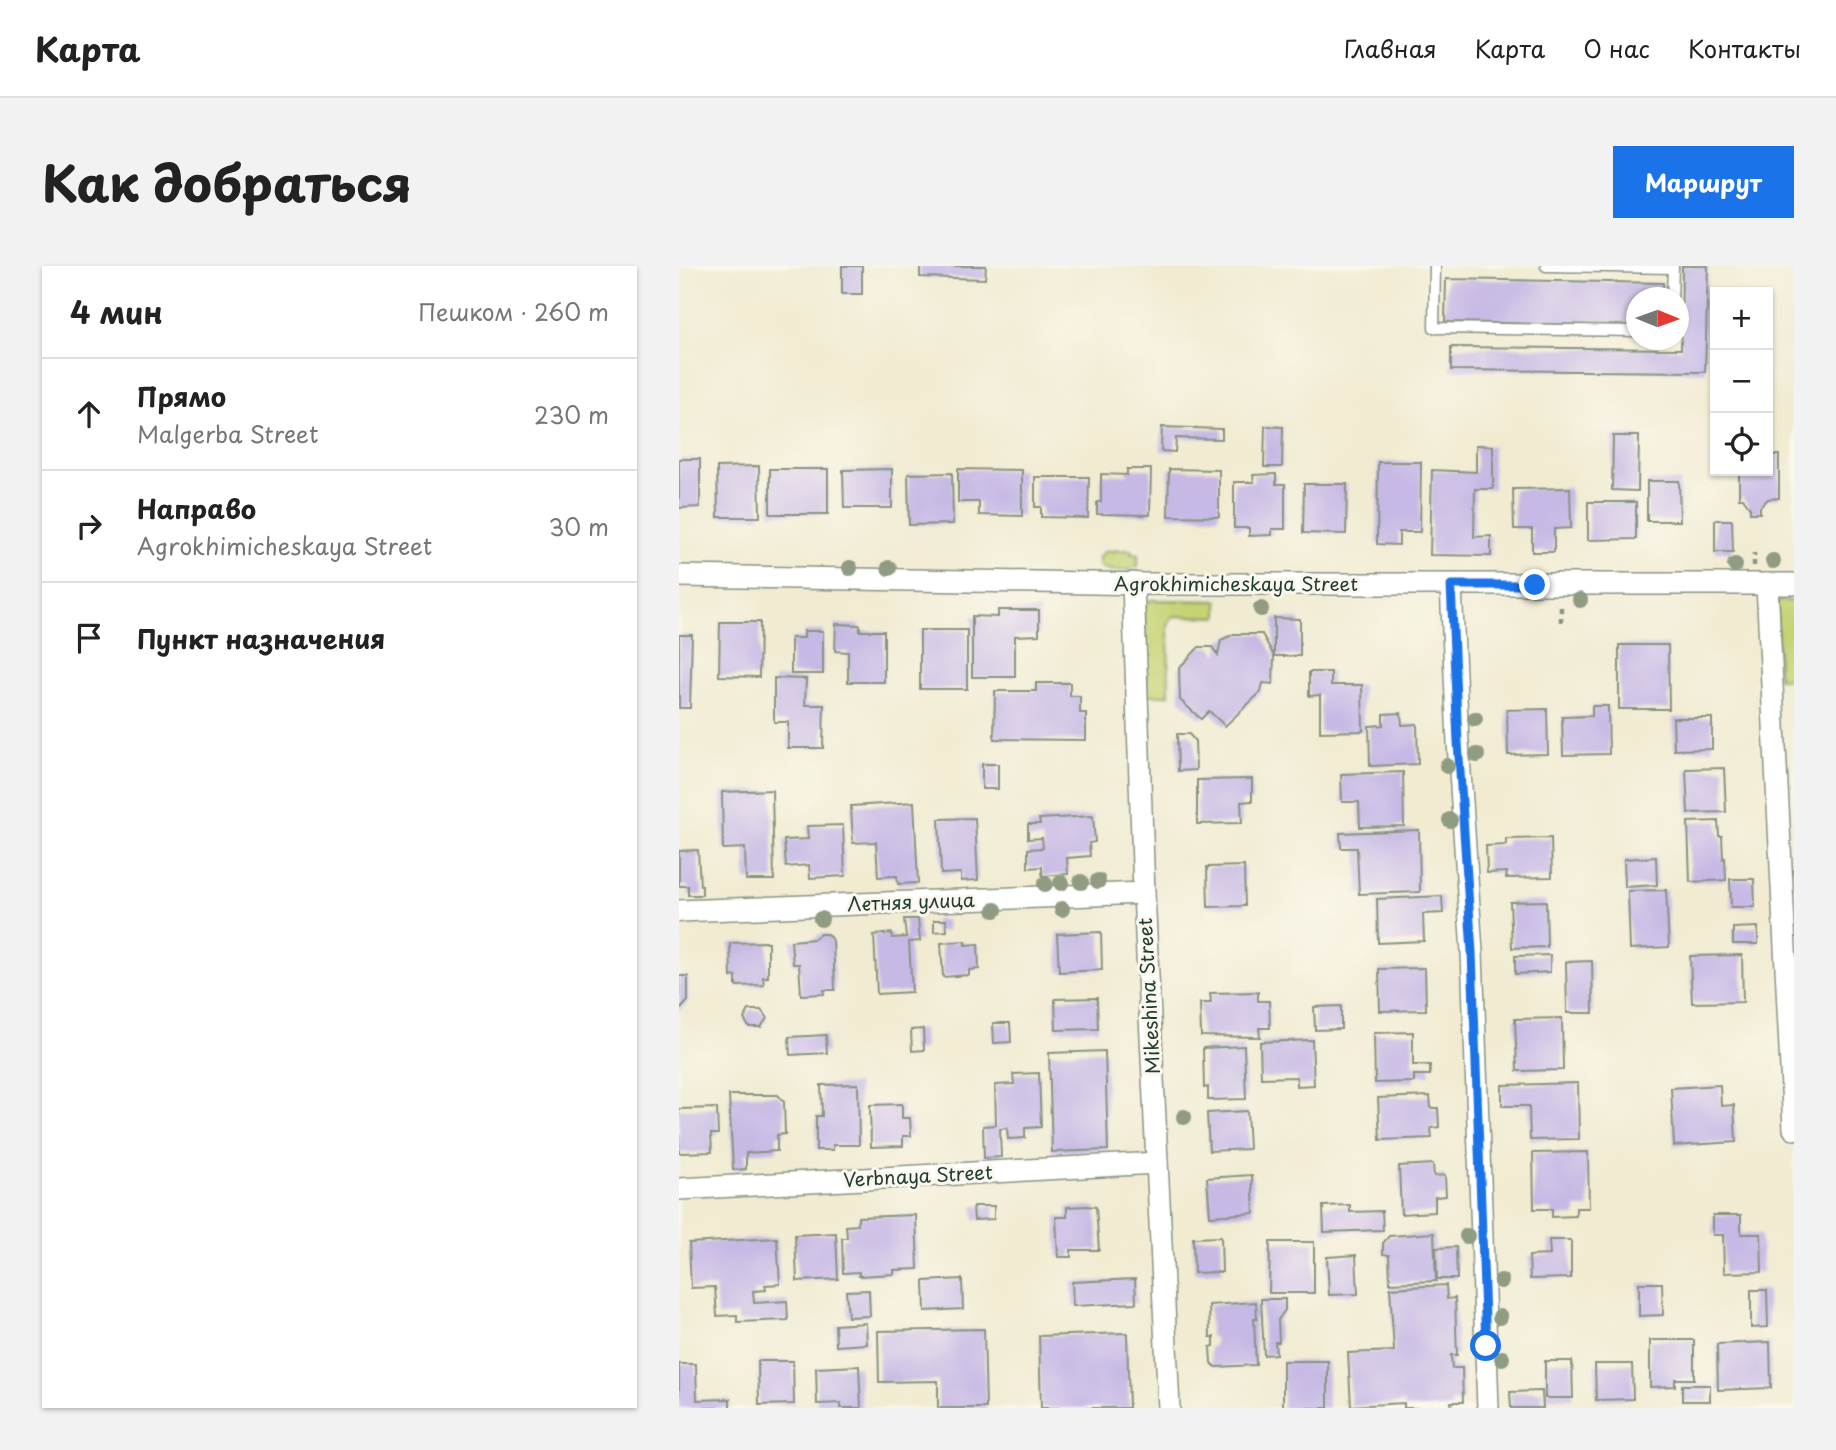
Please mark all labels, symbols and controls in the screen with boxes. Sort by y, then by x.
text: Карта [35,23,141,73]
text: Главная [1344,30,1437,66]
text: Карта [1475,30,1545,66]
text: О нас [1583,30,1650,66]
text: Контакты [1688,30,1801,66]
text: Как добраться [42,145,412,219]
button: Маршрут [1613,146,1794,218]
north arrow [1626,287,1689,350]
map controls [1710,287,1773,476]
button: + [1710,287,1773,350]
text: 4 мин [70,289,163,334]
text: Пешком · 260 m [418,294,609,329]
button: − [1710,350,1773,413]
text: Прямо [137,377,226,416]
icon: ahead [70,395,108,433]
text: 230 m [534,397,609,432]
button: locate [1710,413,1773,476]
text: Malgerba Street [137,416,318,451]
text: Направо [137,489,256,528]
icon: right [70,507,108,545]
text: 30 m [548,509,609,544]
text: Agrokhimicheskaya Street [137,528,432,563]
street label: Agrokhimicheskaya Street [1114,569,1358,597]
route end [1519,569,1550,600]
icon: arrive [70,619,108,657]
text: Пункт назначения [137,619,385,658]
street label: Летняя улица [847,885,975,917]
street label: Mikeshina Street [1130,917,1166,1075]
street label: Verbnaya Street [843,1157,994,1193]
route start [1470,1330,1501,1361]

